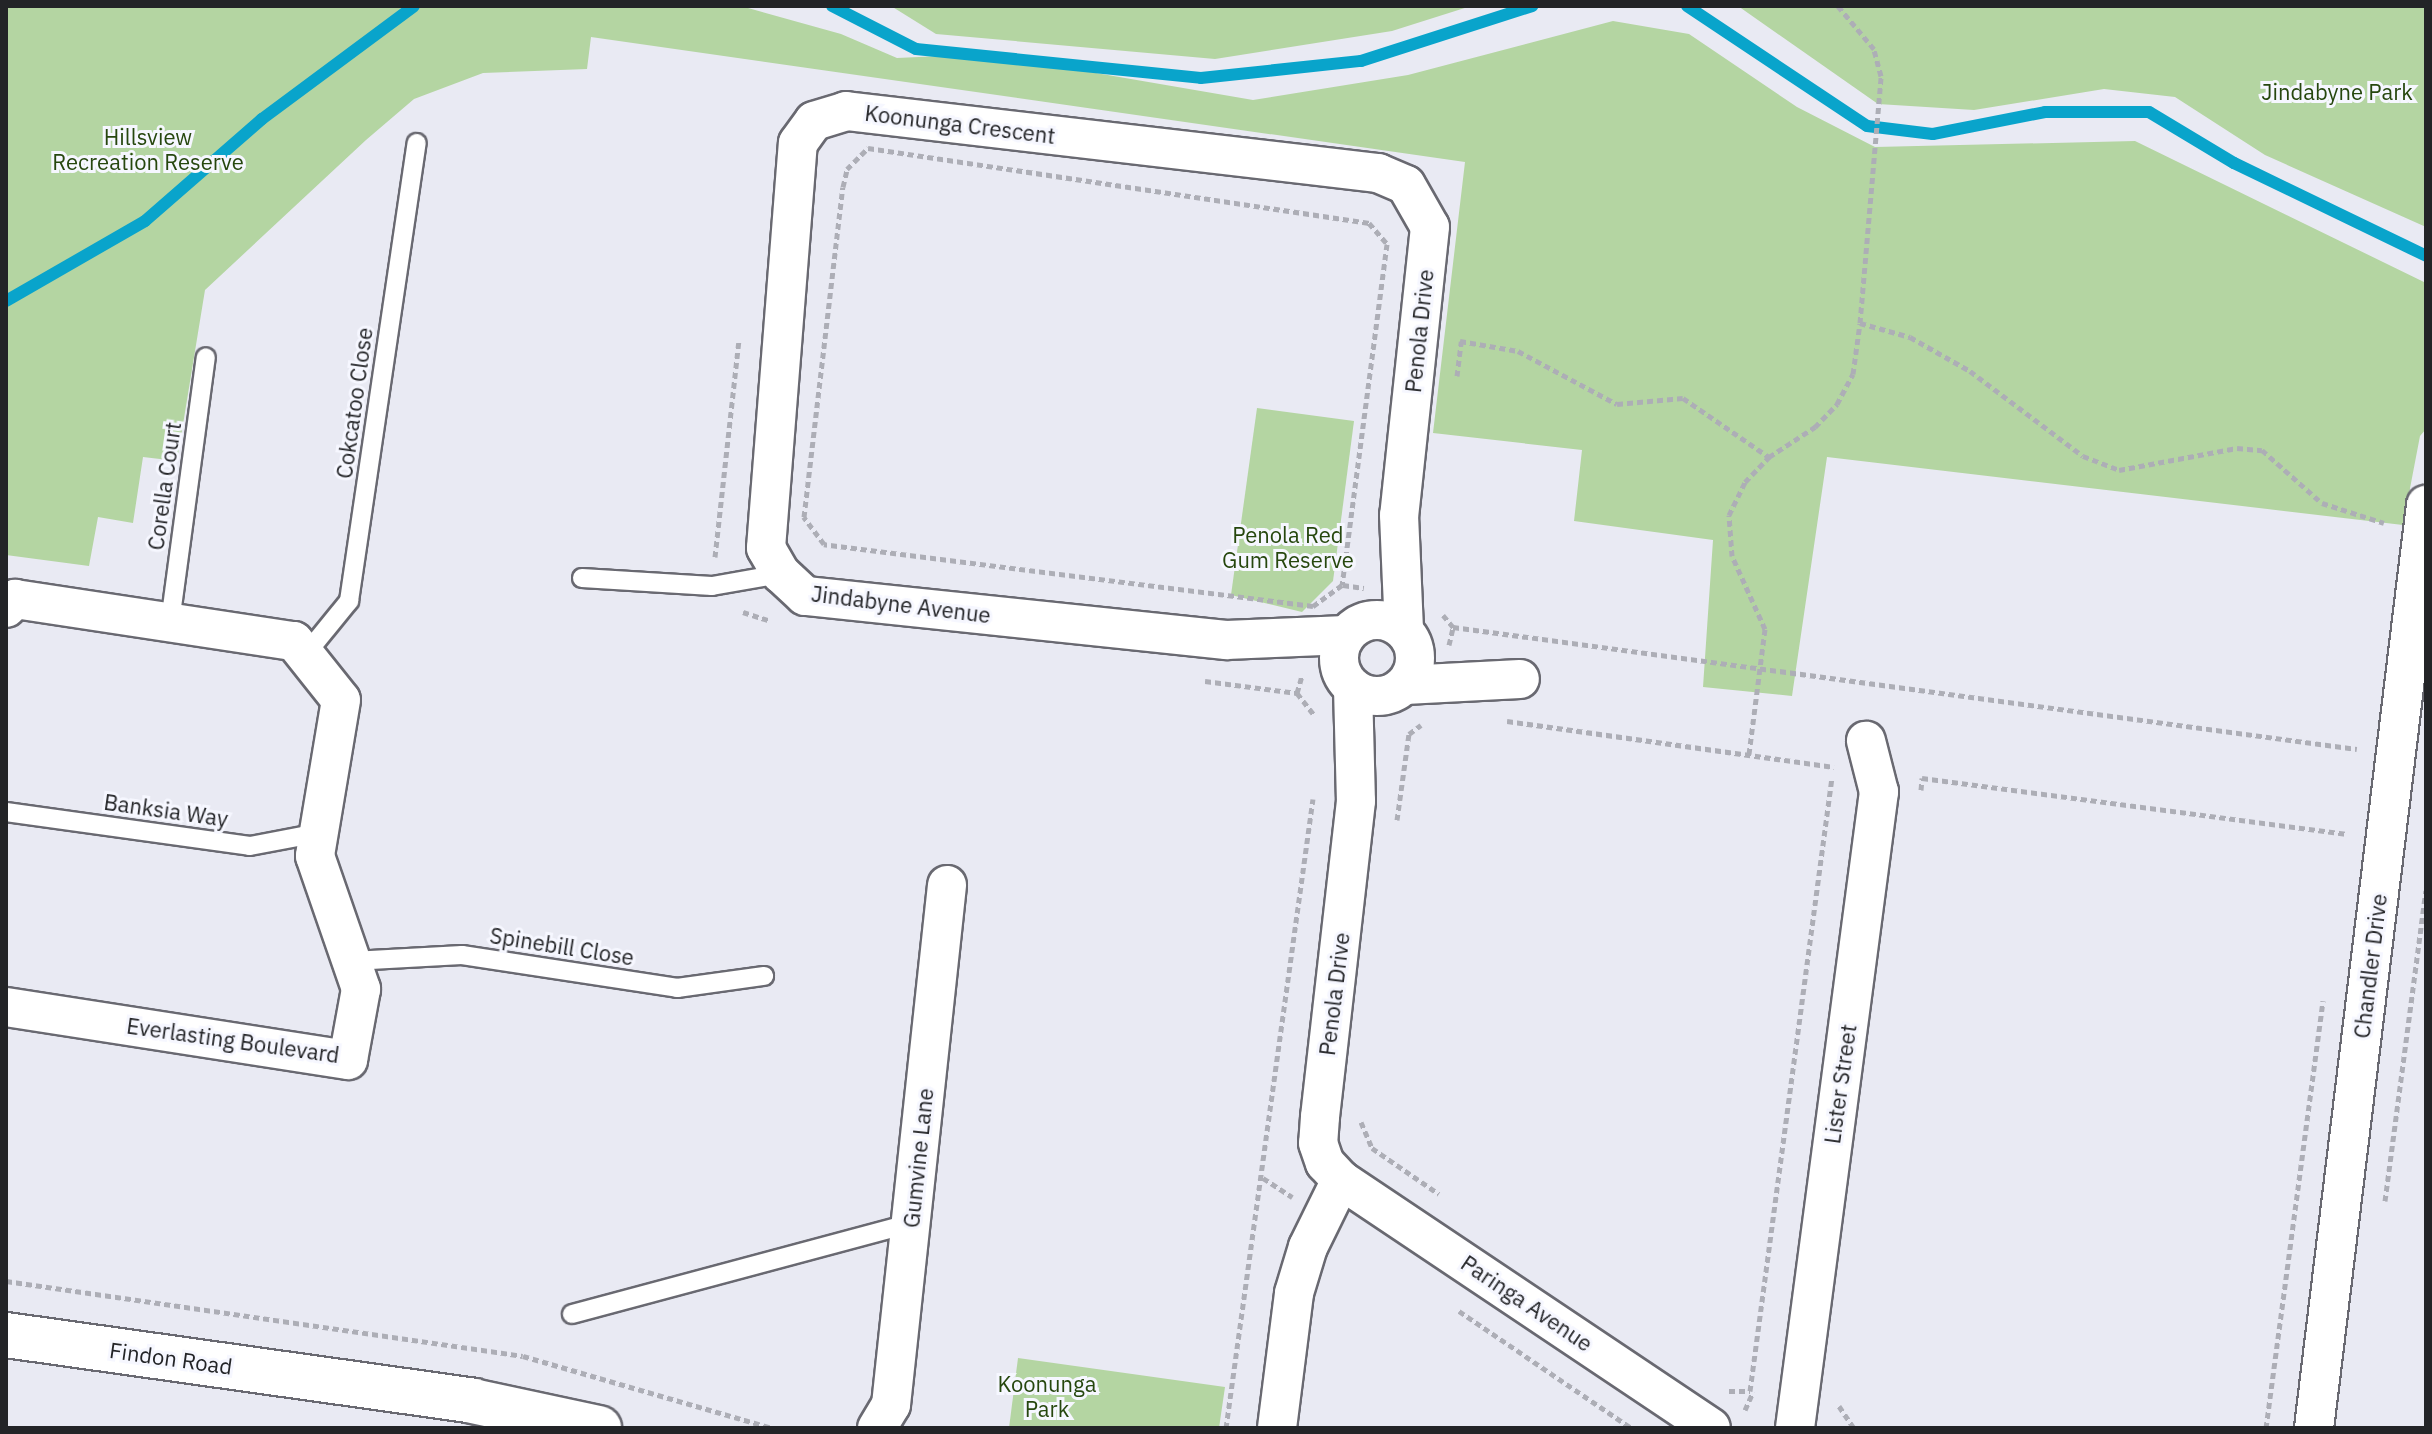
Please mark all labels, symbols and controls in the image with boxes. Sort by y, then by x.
park label: Jindabyne Park [2261,79,2413,105]
street label: Koonunga Crescent [863,99,1057,149]
park label: Hillsview Recreation Reserve [52,123,244,174]
street label: Penola Drive [1399,268,1439,394]
street label: Cokcatoo Close [330,326,378,480]
street label: Corella Court [142,420,186,552]
park label: Penola Red Gum Reserve [1222,521,1354,572]
street label: Jindabyne Avenue [810,580,992,628]
street label: Banksia Way [102,788,230,832]
street label: Chandler Drive [2348,892,2392,1040]
street label: Spinebill Close [488,922,636,970]
street label: Penola Drive [1313,931,1355,1057]
street label: Everlasting Boulevard [125,1012,341,1068]
street label: Lister Street [1819,1023,1861,1145]
street label: Gumvine Lane [898,1087,938,1229]
street label: Paringa Avenue [1456,1249,1598,1357]
street label: Findon Road [108,1336,234,1380]
park label: Koonunga Park [998,1370,1096,1422]

